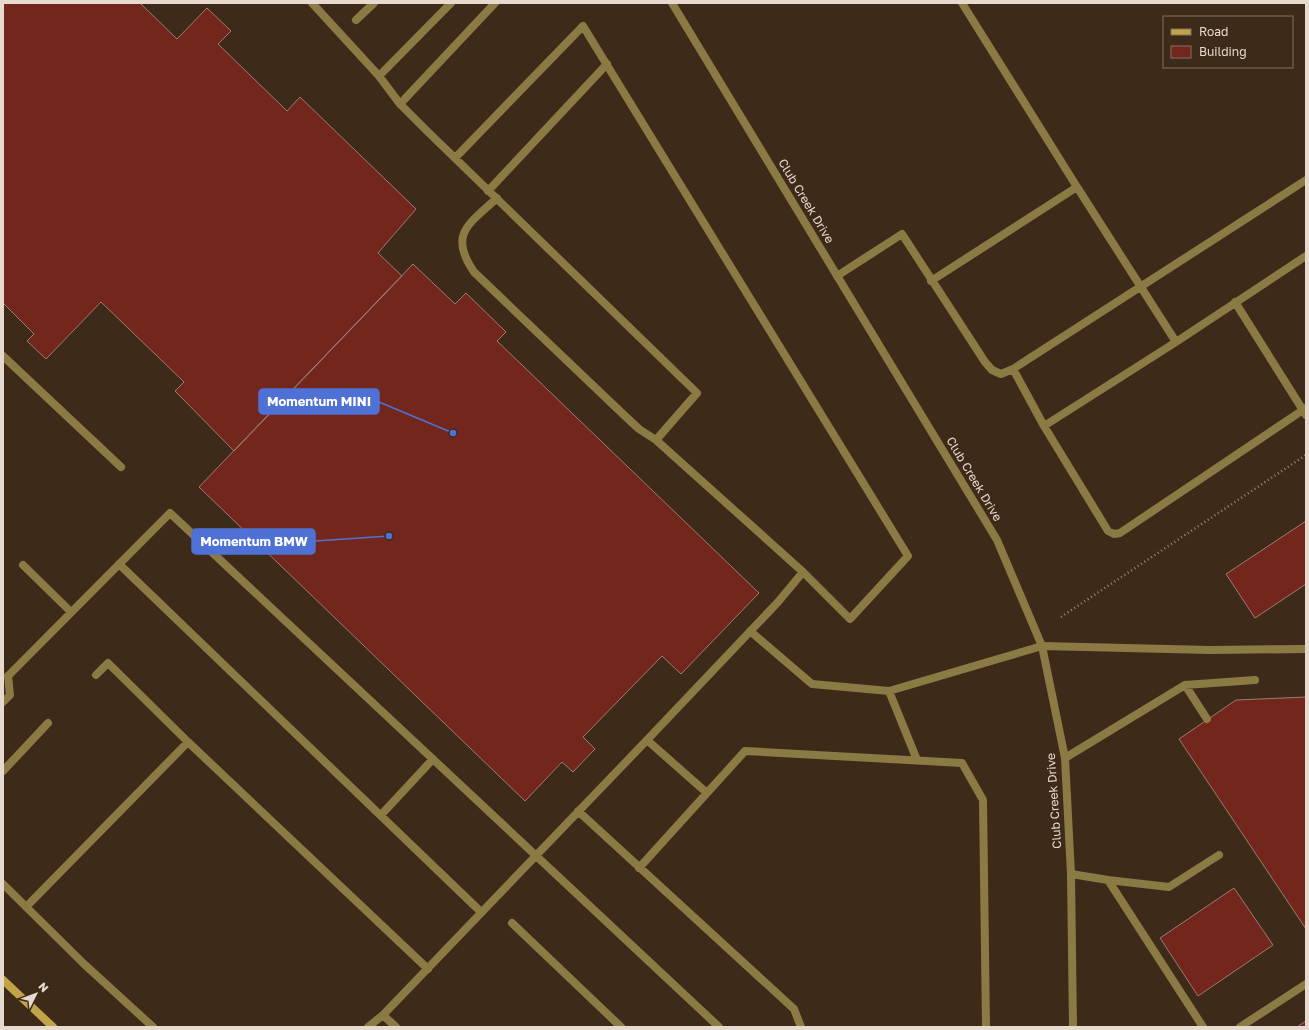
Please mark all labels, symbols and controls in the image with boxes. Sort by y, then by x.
legend [1163,16,1293,68]
text: Road [1199,24,1228,39]
text: Building [1199,44,1247,59]
street label: Club Creek Drive [775,156,838,246]
callout: Momentum MINI [259,389,379,414]
text: Momentum MINI [267,393,371,409]
street label: Club Creek Drive [943,434,1006,524]
callout: Momentum BMW [192,529,315,554]
text: Momentum BMW [200,533,308,549]
street label: Club Creek Drive [1043,753,1064,849]
north arrow [16,974,56,1014]
text: N [36,980,51,994]

